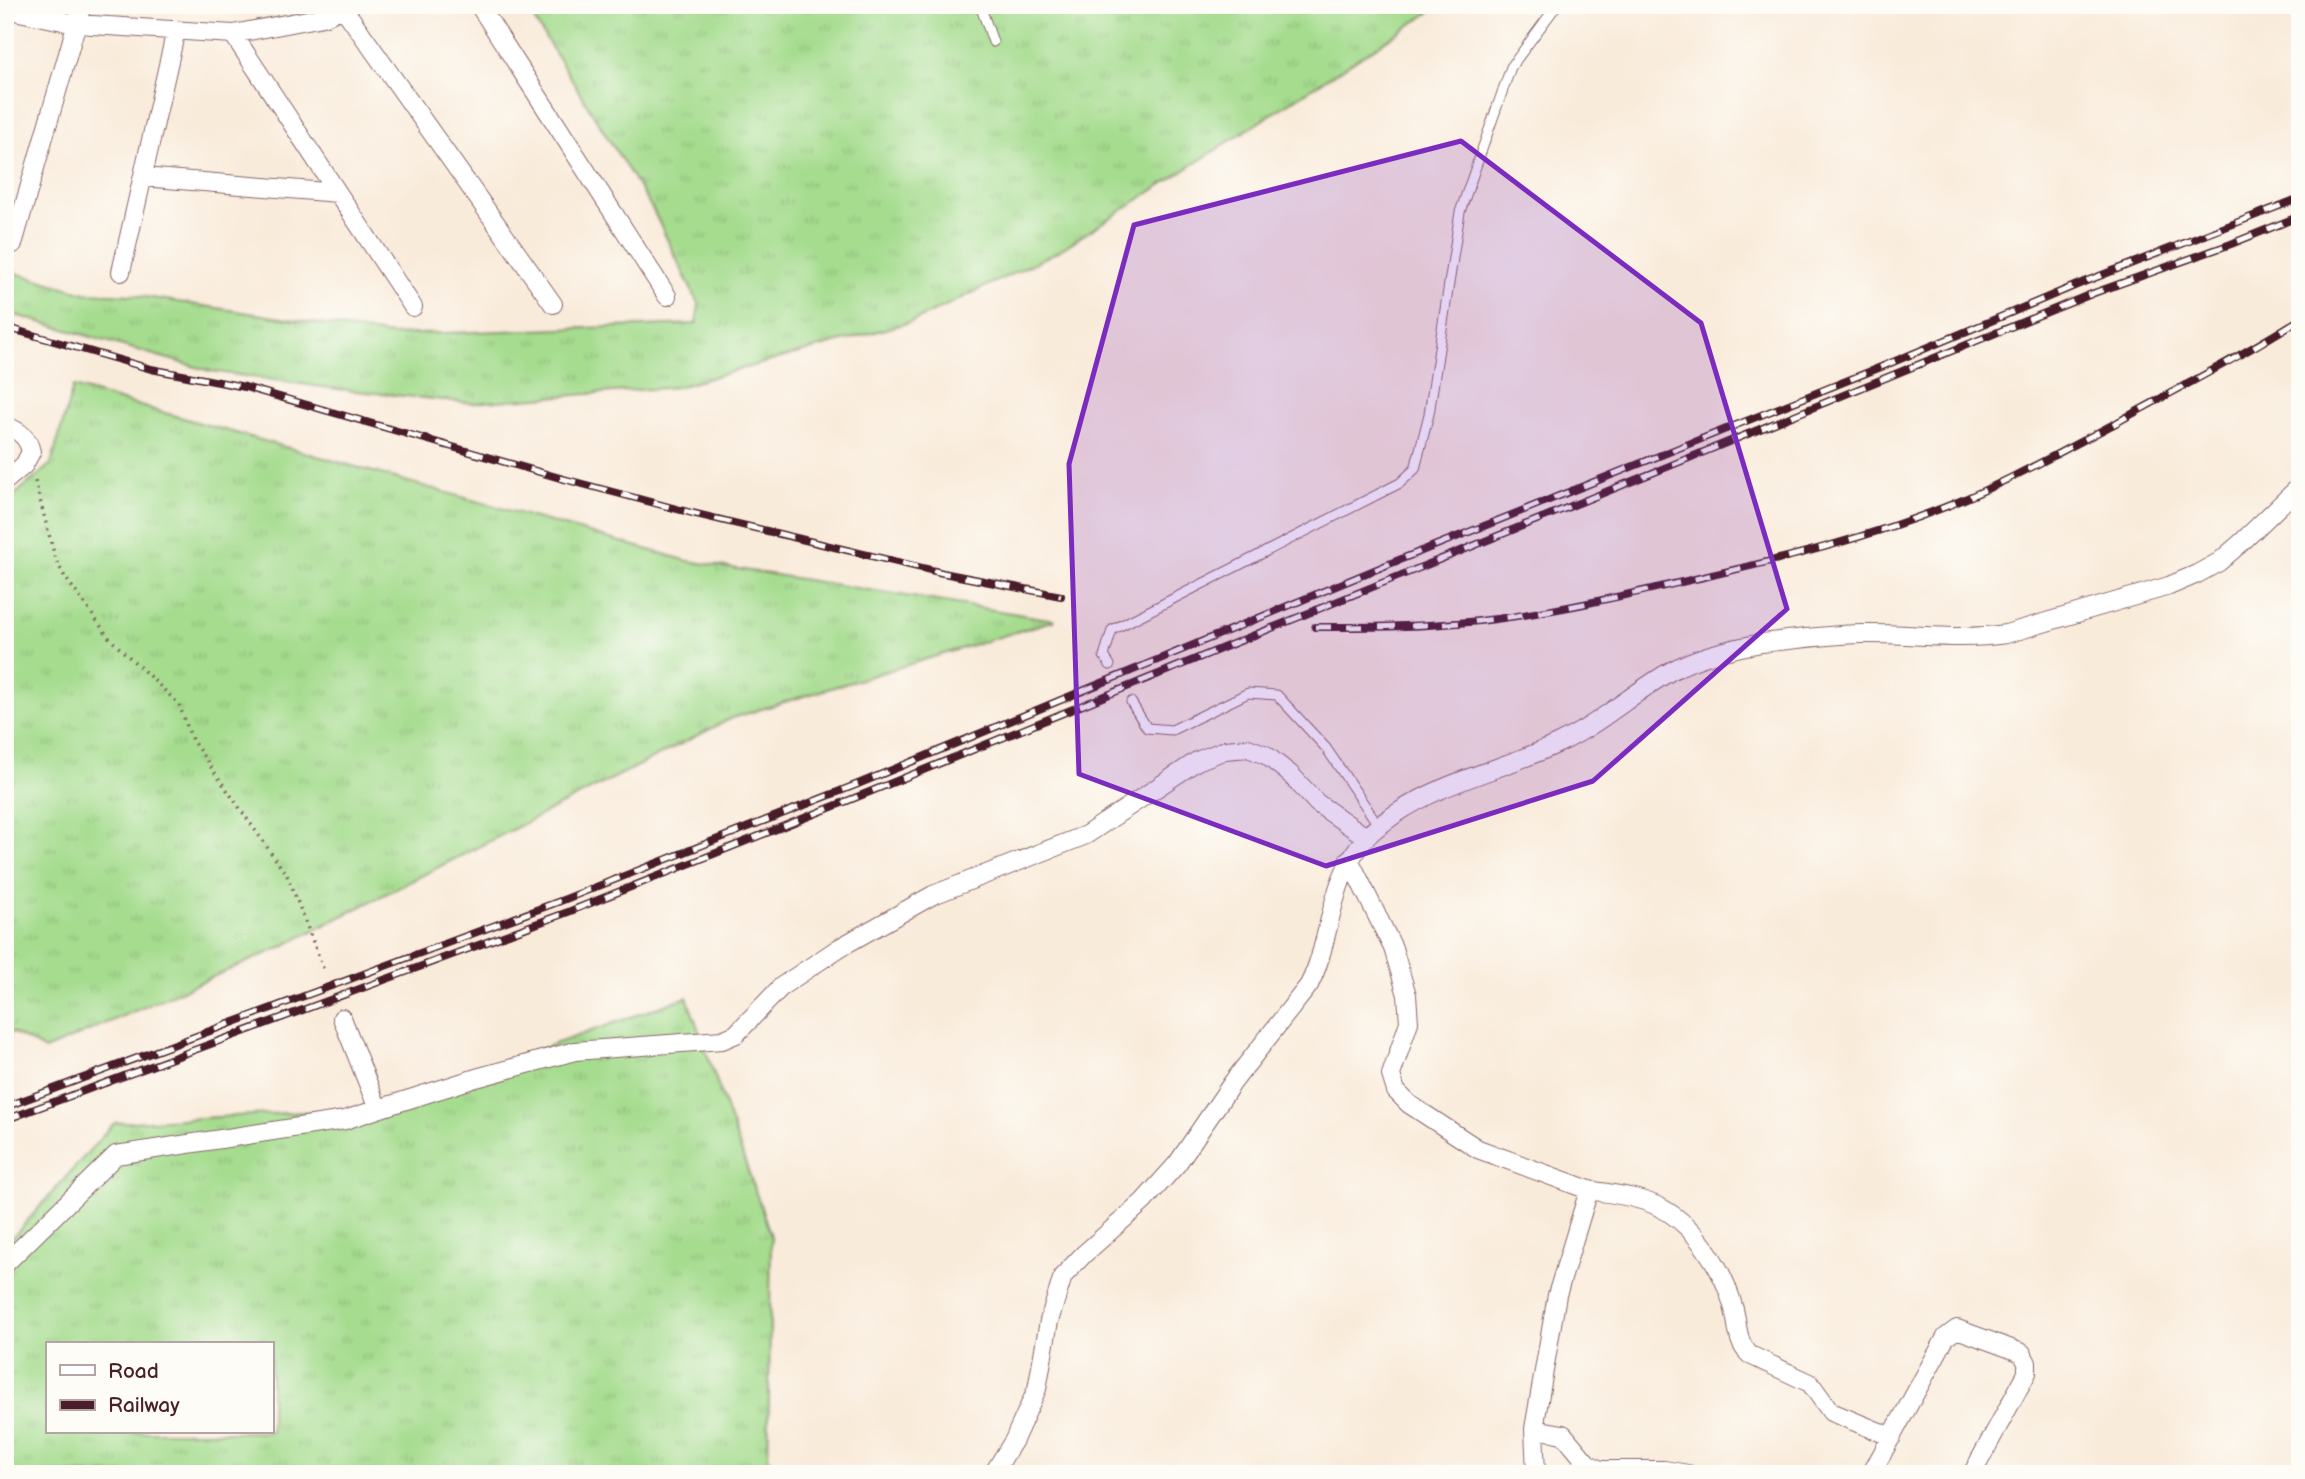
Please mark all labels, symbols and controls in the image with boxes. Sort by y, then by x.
legend [46,1342,273,1434]
text: Road [108,1359,159,1384]
text: Railway [108,1393,180,1418]

